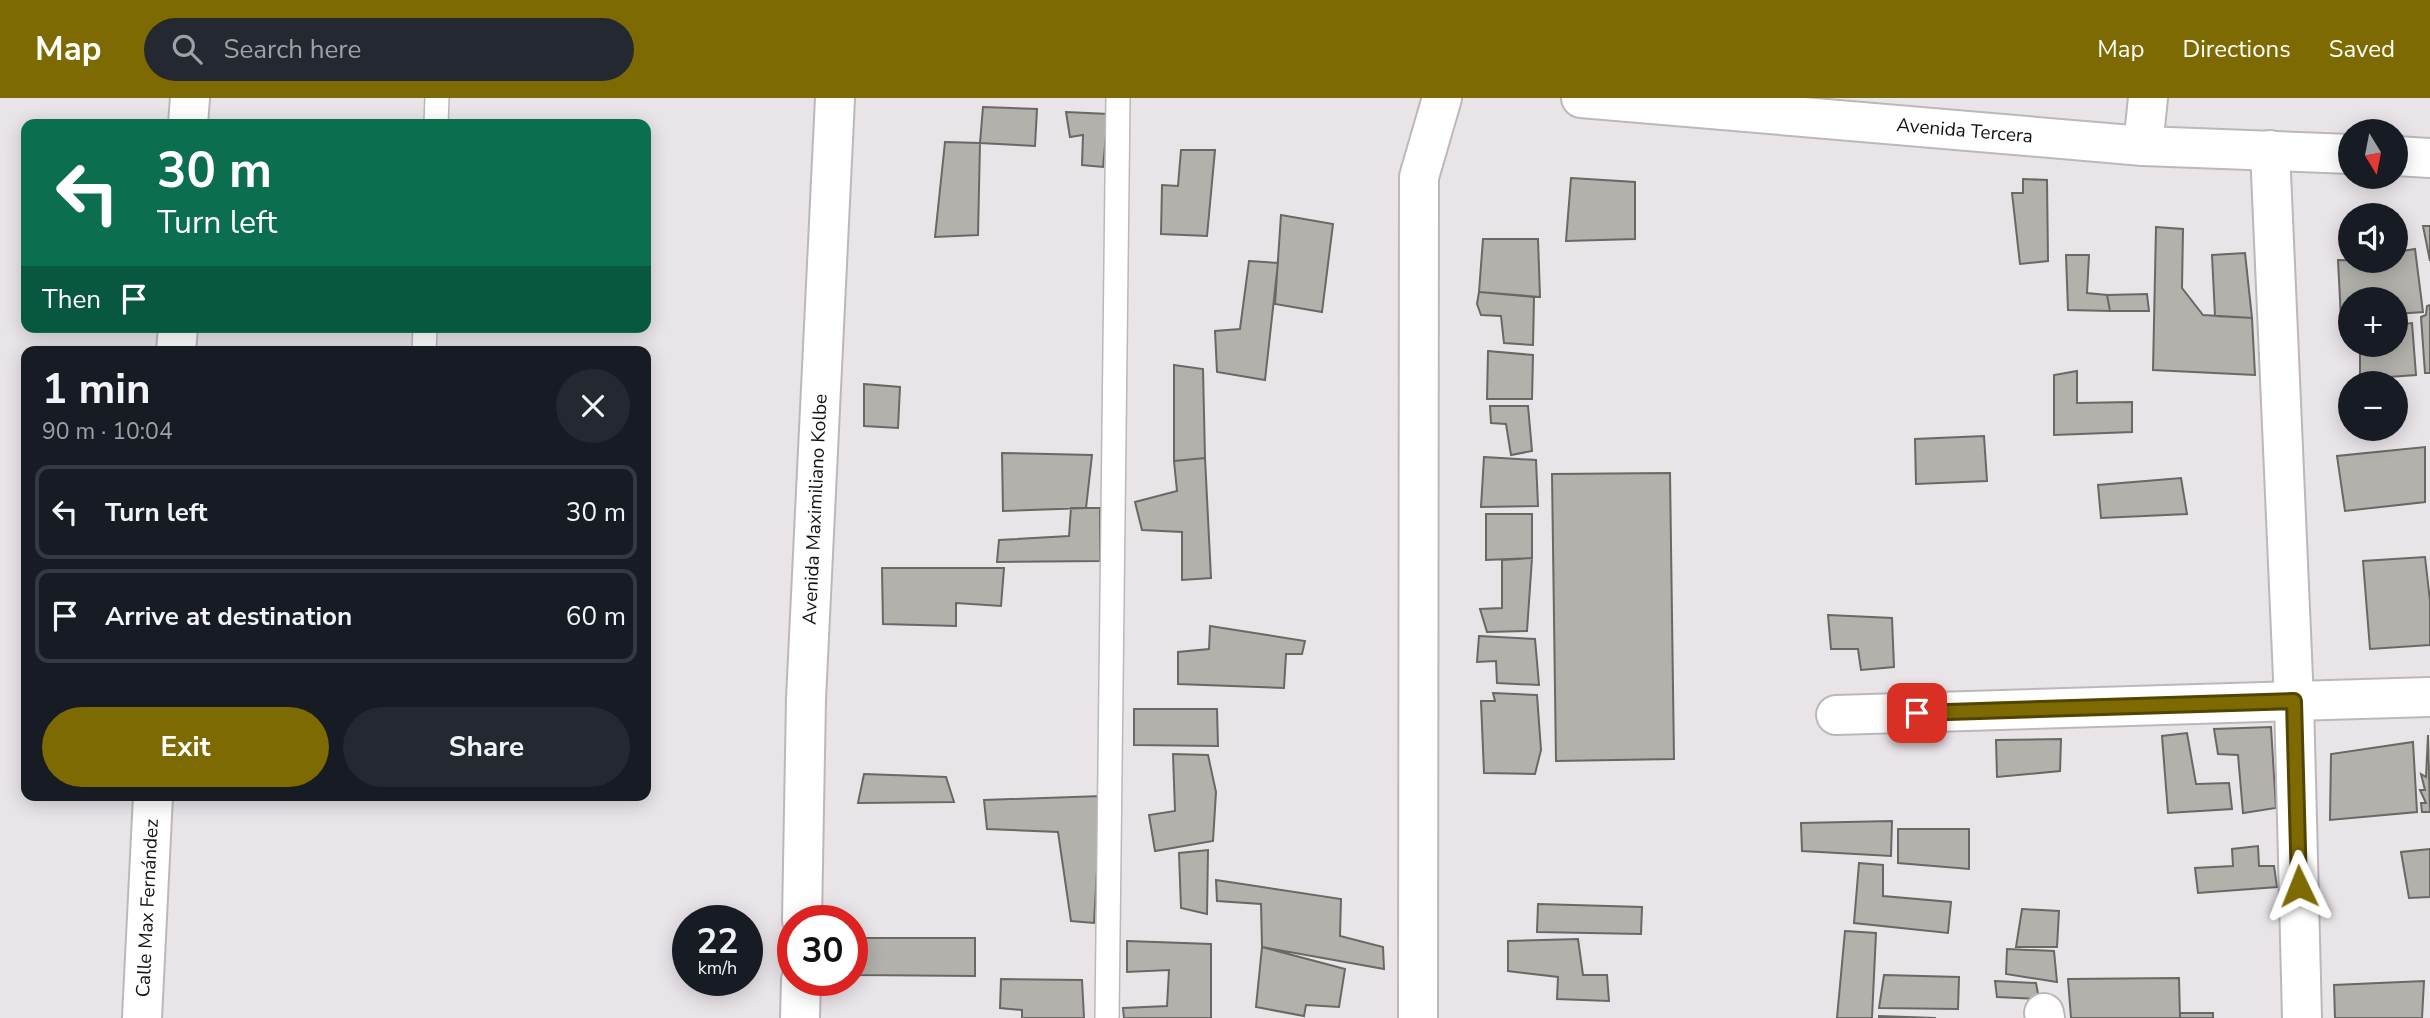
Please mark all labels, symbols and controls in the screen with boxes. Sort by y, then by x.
search box [144,18,634,81]
text: Map [35,27,102,72]
icon: search [168,30,206,68]
text: Search here [224,32,361,67]
text: Map [2097,33,2144,65]
text: Directions [2182,33,2291,65]
text: Saved [2329,33,2395,65]
street label: Avenida Tercera [1895,112,2034,150]
north arrow [2338,119,2408,189]
map controls [2338,119,2408,441]
text: 30 m [157,137,272,204]
icon: left [42,147,133,238]
text: Turn left [157,201,277,244]
button: sound [2338,203,2408,273]
icon: arrive [115,280,153,318]
text: Then [42,282,101,317]
button: + [2338,287,2408,357]
text: 1 min [42,361,151,418]
button: close [556,369,630,443]
button: − [2338,371,2408,441]
street label: Avenida Maximiliano Kolbe [797,393,834,625]
text: 90 m · 10:04 [42,416,173,447]
icon: left [46,493,84,531]
text: Turn left [105,495,208,530]
text: 30 m [566,495,626,530]
icon: arrive [46,597,84,635]
text: Arrive at destination [105,599,352,634]
text: 60 m [566,599,626,634]
pin [1887,683,1947,743]
icon: arrive [1898,694,1936,732]
button: Exit [42,707,329,787]
button: Share [343,707,630,787]
street label: Calle Max Fernández [130,818,165,998]
position arrow [2262,849,2336,923]
speed limit sign: 30 [777,905,868,996]
text: 22 [696,918,739,965]
text: km/h [698,956,737,980]

